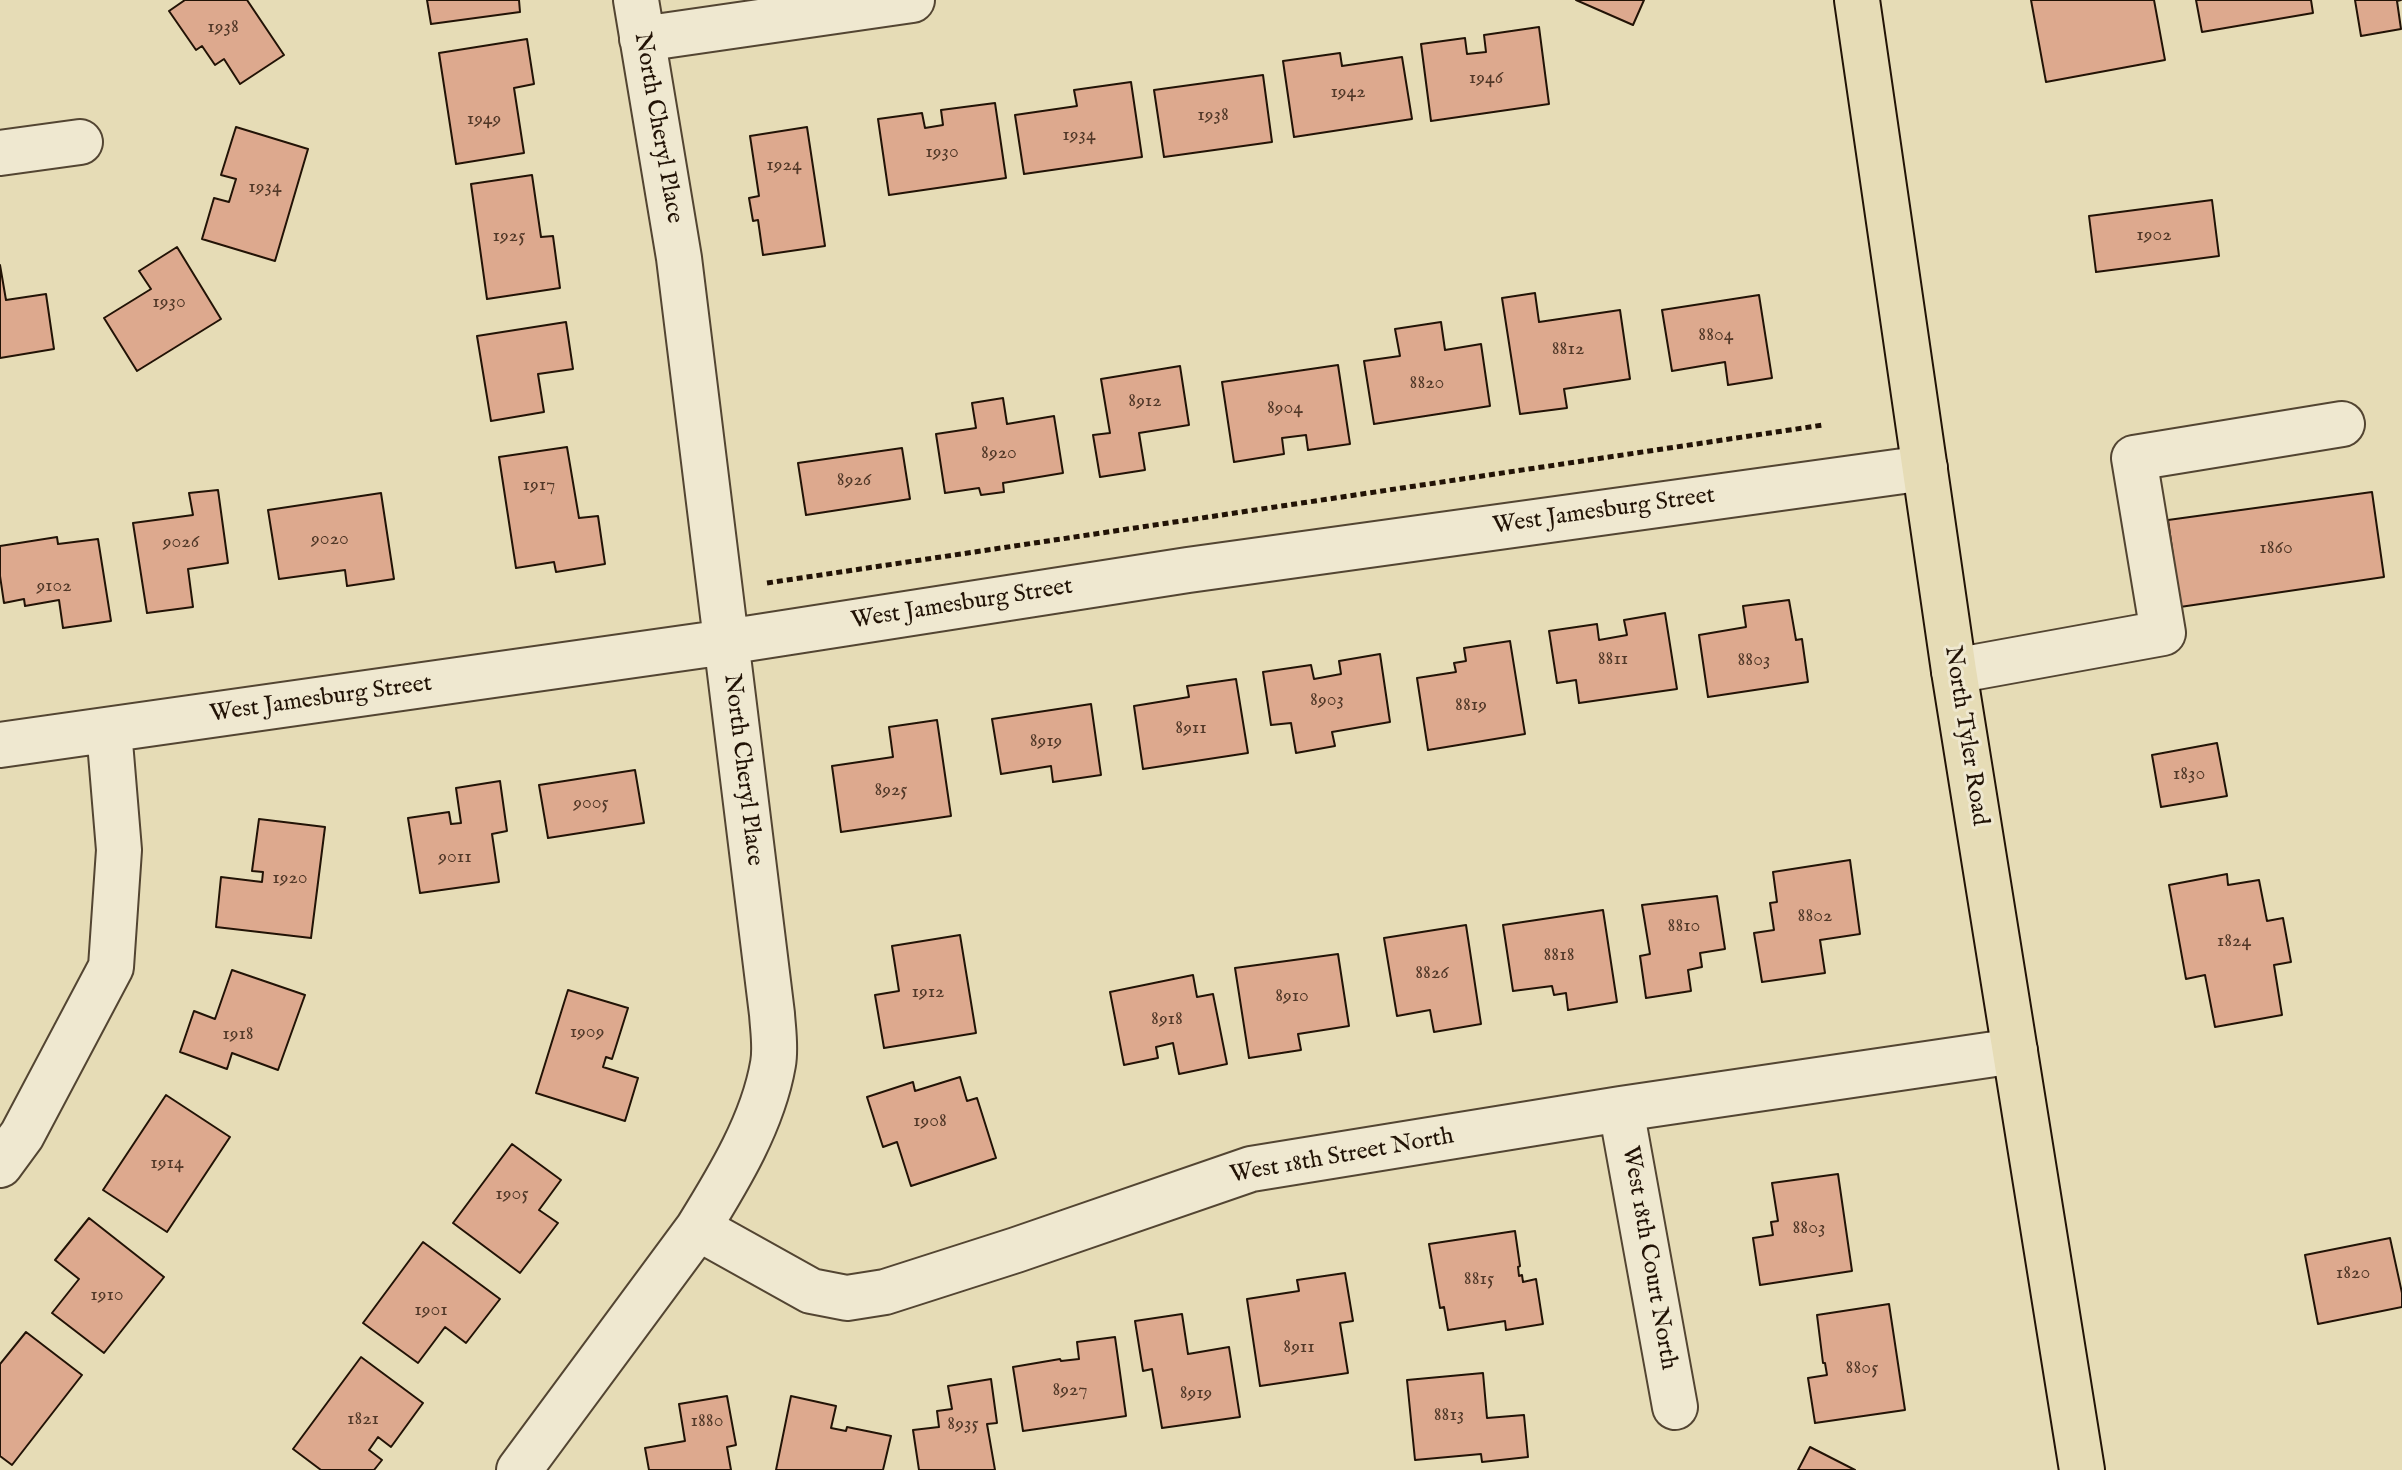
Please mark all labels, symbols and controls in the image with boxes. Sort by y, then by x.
house number: 1938 [207,16,239,40]
street label: North Cheryl Place [626,30,688,226]
house number: 1946 [1469,67,1503,91]
house number: 1942 [1330,81,1366,105]
house number: 1938 [1197,104,1229,128]
house number: 1949 [467,108,501,132]
house number: 1934 [1062,124,1096,148]
house number: 1930 [925,141,959,165]
house number: 1924 [766,154,802,178]
house number: 1934 [248,176,282,200]
house number: 1902 [2136,224,2172,248]
house number: 1925 [493,225,525,249]
house number: 1930 [152,291,186,315]
house number: 8804 [1698,324,1734,348]
house number: 8812 [1552,338,1584,362]
house number: 8820 [1410,372,1444,396]
house number: 8912 [1128,390,1162,414]
house number: 8904 [1267,397,1303,421]
house number: 8920 [981,442,1017,466]
house number: 8926 [837,469,871,493]
house number: 1917 [523,474,555,498]
street label: West Jamesburg Street [1491,482,1717,542]
house number: 9020 [311,528,349,552]
house number: 9026 [163,531,199,555]
house number: 1860 [2259,537,2293,561]
street label: West Jamesburg Street [849,573,1075,637]
house number: 9102 [36,575,72,599]
street label: North Tyler Road [1937,644,1993,828]
house number: 8811 [1598,648,1628,672]
house number: 8803 [1738,649,1770,673]
street label: West Jamesburg Street [208,670,434,730]
street label: North Cheryl Place [716,672,768,868]
house number: 8903 [1310,689,1344,713]
house number: 8819 [1455,694,1487,718]
house number: 8911 [1175,717,1207,741]
house number: 8919 [1030,730,1062,754]
house number: 1830 [2173,763,2205,787]
house number: 8925 [874,779,908,803]
house number: 9005 [573,792,609,816]
house number: 9011 [438,846,472,870]
house number: 1920 [272,867,308,891]
house number: 8802 [1798,905,1832,929]
house number: 8810 [1668,915,1700,939]
house number: 1824 [2217,930,2251,954]
house number: 8818 [1544,944,1574,968]
house number: 8826 [1415,962,1449,986]
house number: 1912 [912,981,944,1005]
house number: 8910 [1275,985,1309,1009]
house number: 8918 [1151,1008,1183,1032]
house number: 1909 [570,1021,604,1045]
house number: 1918 [222,1023,254,1047]
house number: 1908 [913,1110,947,1134]
street label: West 18th Street North [1228,1123,1456,1191]
street label: West 18th Court North [1614,1144,1682,1372]
house number: 1914 [150,1152,184,1176]
house number: 1905 [495,1183,529,1207]
house number: 8803 [1793,1217,1825,1241]
house number: 1820 [2336,1262,2370,1286]
house number: 8815 [1464,1268,1494,1292]
house number: 1910 [90,1284,124,1308]
house number: 1901 [414,1299,448,1323]
house number: 8911 [1283,1336,1315,1360]
house number: 8805 [1846,1357,1878,1381]
house number: 8927 [1052,1379,1088,1403]
house number: 8919 [1180,1382,1212,1406]
house number: 8813 [1434,1404,1464,1428]
house number: 1821 [347,1408,379,1432]
house number: 1880 [691,1410,723,1434]
house number: 8935 [947,1413,979,1437]

